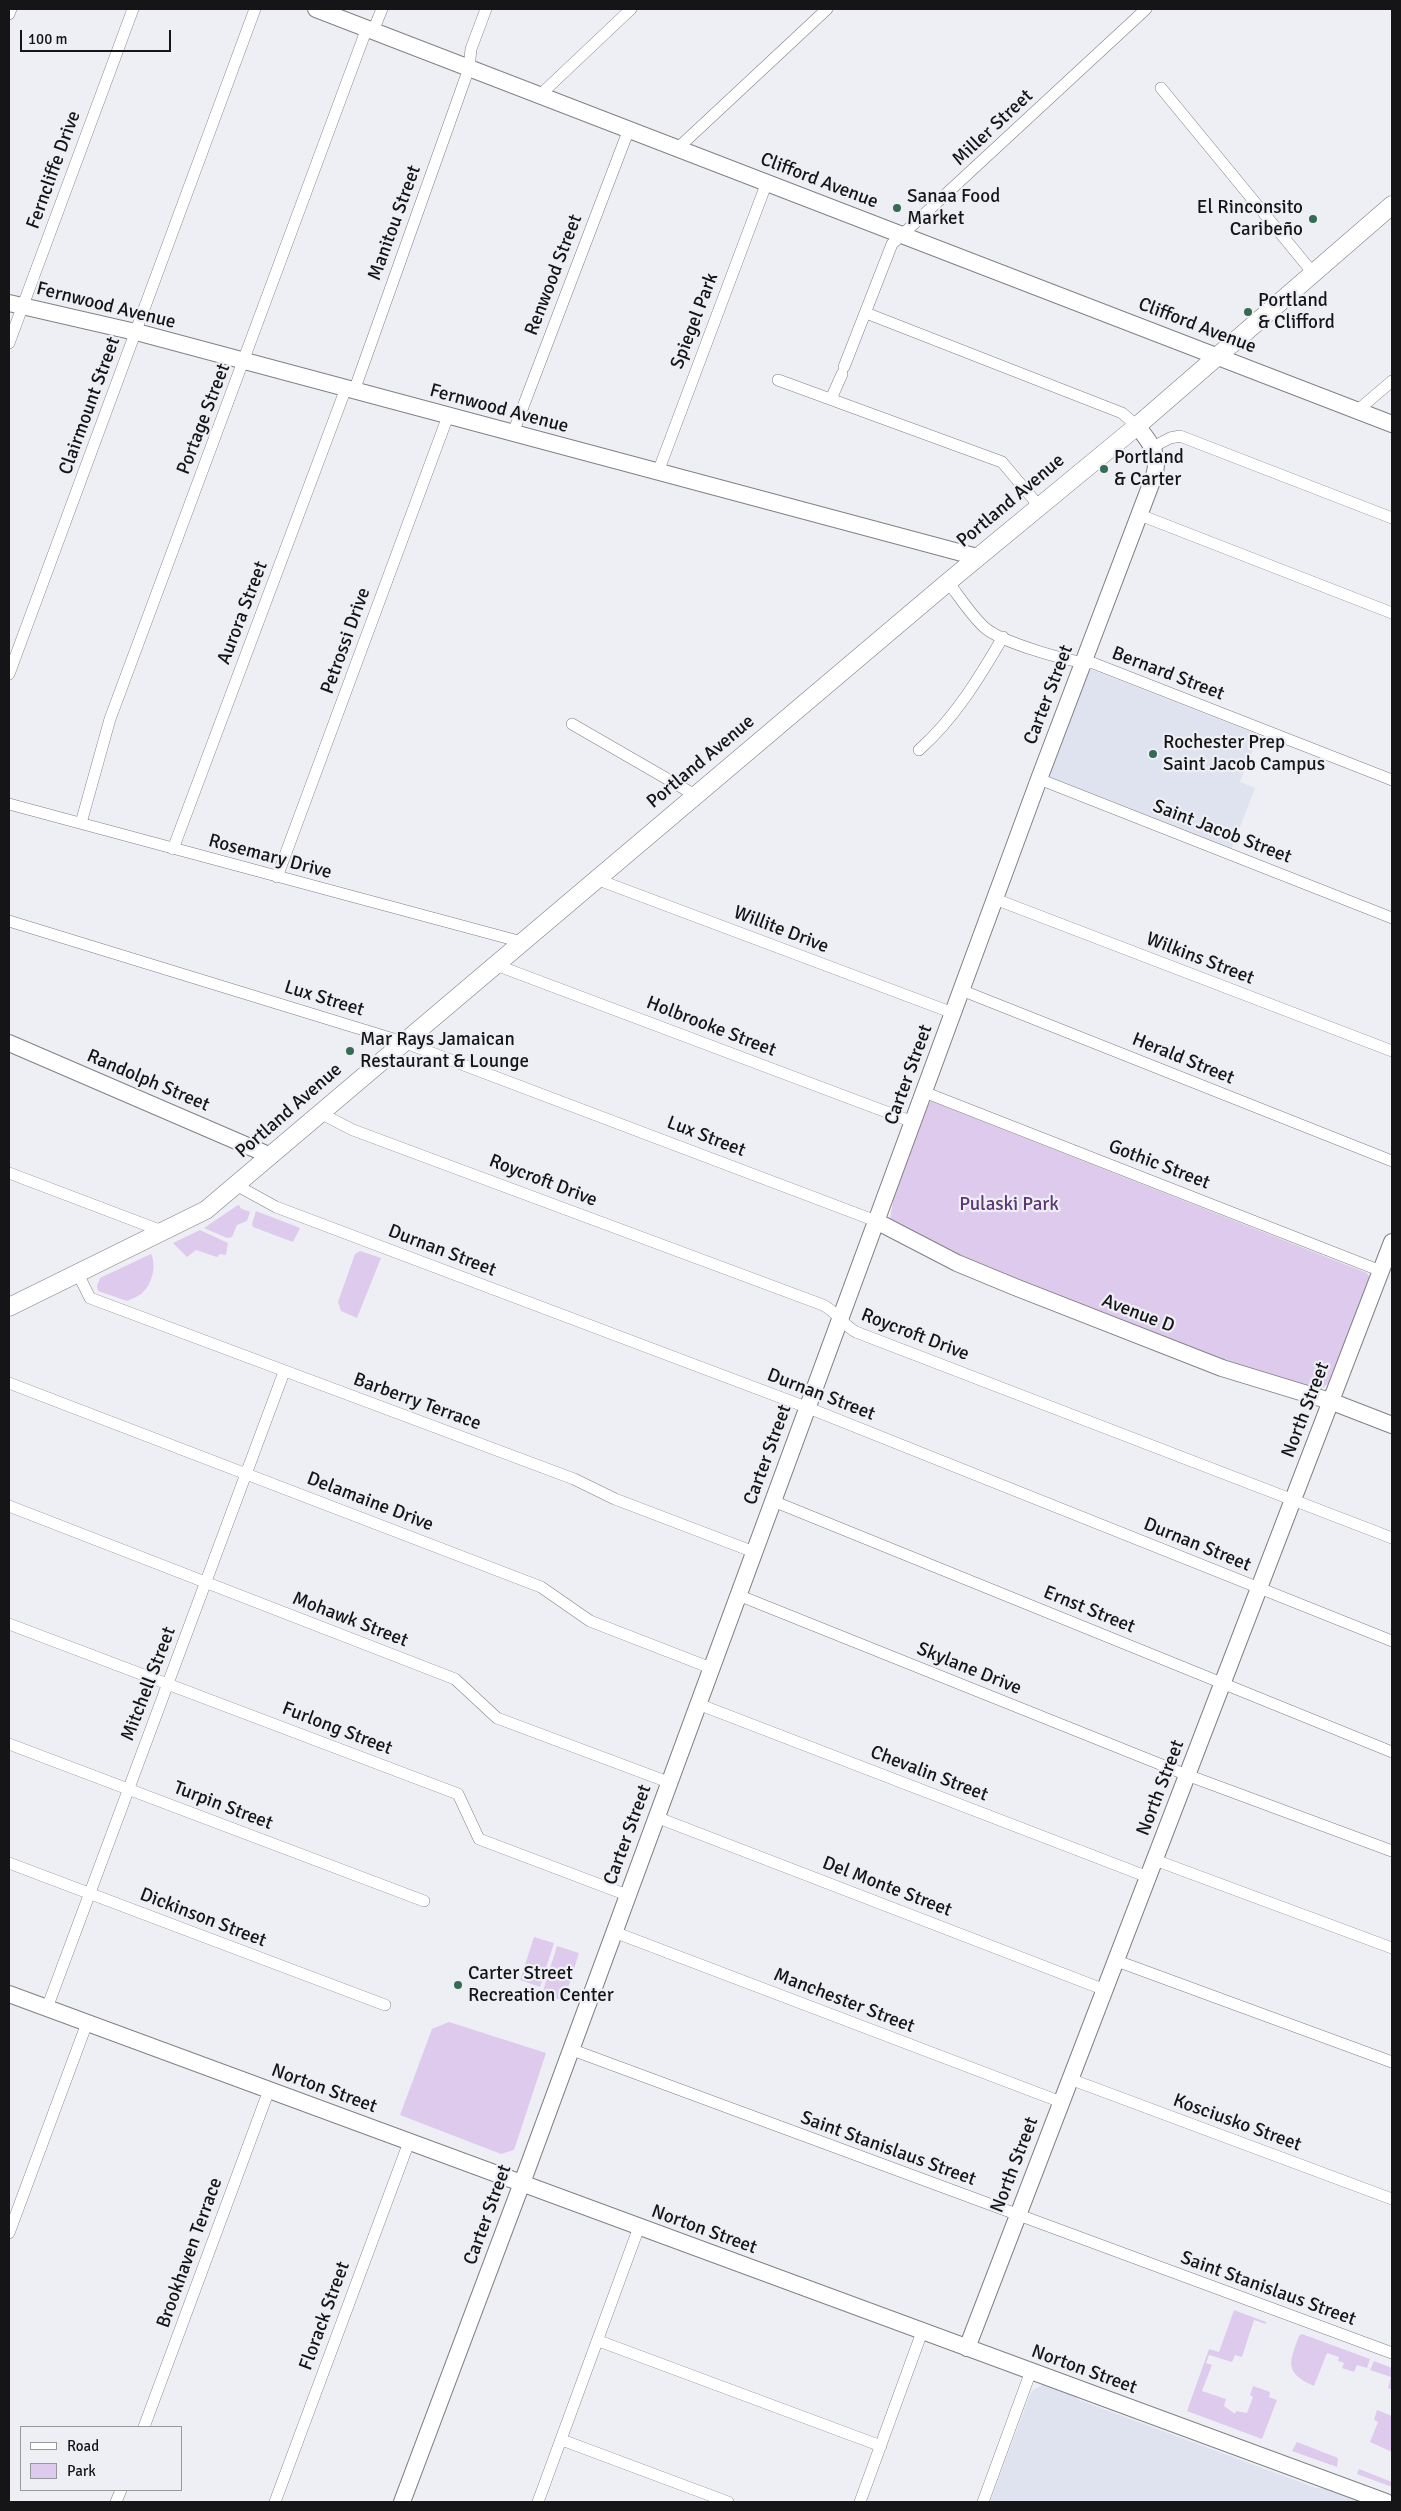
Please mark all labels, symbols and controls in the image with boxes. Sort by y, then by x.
scale bar [22,20,174,52]
text: 100 m [28,30,68,48]
street label: Miller Street [948,85,1038,171]
street label: Ferncliffe Drive [22,108,86,232]
street label: Clifford Avenue [757,148,881,214]
street label: Manitou Street [364,162,426,284]
place label: Sanaa Food Market [907,186,1000,230]
place label: El Rinconsito Caribeño [1197,197,1303,241]
marker: Sanaa Food Market [891,202,903,214]
street label: Renwood Street [520,211,588,339]
marker: El Rinconsito Caribeño [1307,213,1319,225]
street label: Spiegel Park [666,270,724,372]
street label: Fernwood Avenue [34,278,178,334]
place label: Portland & Clifford [1258,290,1335,334]
street label: Clifford Avenue [1135,293,1259,359]
marker: Portland & Clifford [1242,306,1254,318]
street label: Clairmount Street [54,334,126,478]
street label: Portage Street [172,360,236,478]
street label: Fernwood Avenue [427,380,571,438]
place label: Portland & Carter [1114,447,1184,491]
street label: Portland Avenue [953,449,1069,553]
marker: Portland & Carter [1098,463,1110,475]
street label: Aurora Street [213,558,273,668]
street label: Petrossi Drive [316,585,376,697]
street label: Carter Street [1020,642,1078,748]
street label: Bernard Street [1109,642,1227,706]
street label: Portland Avenue [643,710,759,814]
place label: Rochester Prep Saint Jacob Campus [1163,732,1325,776]
marker: Rochester Prep Saint Jacob Campus [1147,748,1159,760]
street label: Saint Jacob Street [1149,795,1295,869]
street label: Rosemary Drive [206,830,334,884]
street label: Willite Drive [730,901,832,959]
street label: Wilkins Street [1143,928,1257,990]
street label: Lux Street [281,976,367,1022]
street label: Holbrooke Street [643,992,779,1062]
street label: Carter Street [880,1022,938,1128]
street label: Herald Street [1129,1028,1237,1090]
place label: Mar Rays Jamaican Restaurant & Lounge [360,1029,529,1073]
street label: Randolph Street [83,1045,213,1117]
marker: Mar Rays Jamaican Restaurant & Lounge [344,1045,356,1057]
street label: Portland Avenue [231,1059,347,1163]
street label: Lux Street [664,1112,748,1162]
street label: Gothic Street [1105,1135,1213,1195]
street label: Roycroft Drive [486,1150,600,1212]
park label: Pulaski Park [959,1194,1059,1216]
street label: Durnan Street [385,1220,499,1282]
street label: Avenue D [1098,1290,1178,1338]
street label: Roycroft Drive [858,1304,972,1366]
street label: North Street [1277,1359,1335,1461]
street label: Durnan Street [764,1364,878,1426]
street label: Barberry Terrace [350,1368,484,1436]
street label: Carter Street [739,1402,797,1508]
street label: Delamaine Drive [304,1467,436,1537]
street label: Durnan Street [1140,1513,1254,1577]
street label: Ernst Street [1040,1581,1138,1639]
street label: Mohawk Street [289,1588,411,1652]
street label: Mitchell Street [117,1624,181,1744]
street label: Skylane Drive [913,1638,1025,1700]
street label: Furlong Street [279,1698,395,1760]
street label: North Street [1132,1737,1190,1839]
street label: Chevalin Street [867,1741,991,1807]
street label: Turpin Street [170,1777,276,1835]
street label: Carter Street [599,1782,657,1888]
street label: Del Monte Street [819,1852,955,1922]
street label: Dickinson Street [137,1883,269,1953]
place label: Carter Street Recreation Center [468,1963,614,2007]
street label: Manchester Street [770,1964,918,2038]
marker: Carter Street Recreation Center [452,1979,464,1991]
street label: Norton Street [268,2059,380,2119]
street label: Kosciusko Street [1170,2089,1304,2157]
street label: Saint Stanislaus Street [797,2107,979,2191]
street label: North Street [986,2114,1044,2216]
street label: Carter Street [459,2162,517,2268]
street label: Brookhaven Terrace [152,2175,228,2331]
street label: Norton Street [648,2200,760,2260]
street label: Saint Stanislaus Street [1177,2247,1359,2331]
street label: Florack Street [295,2259,355,2373]
street label: Norton Street [1028,2340,1140,2400]
legend [20,2426,182,2491]
text: Road [67,2437,99,2455]
text: Park [67,2462,96,2480]

